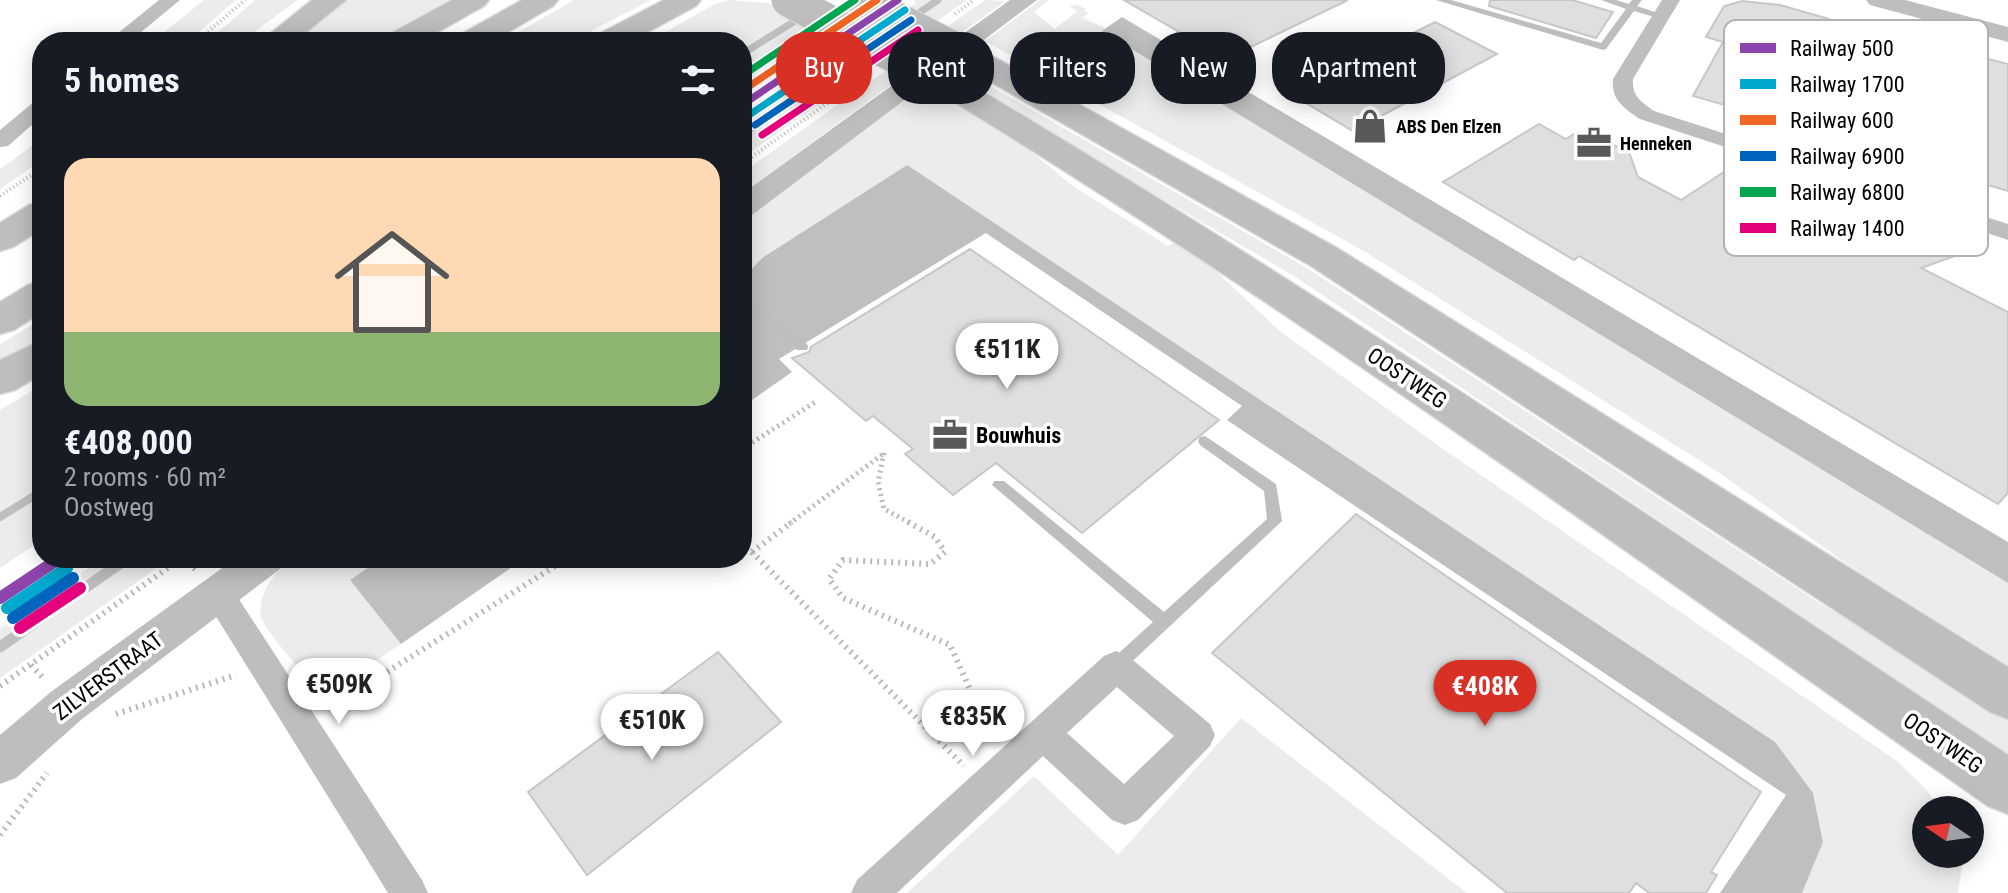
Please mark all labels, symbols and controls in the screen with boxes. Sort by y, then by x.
legend [1724,20,1988,256]
chip: Buy [776,32,872,104]
chip: Rent [888,32,994,104]
chip: Filters [1010,32,1135,104]
chip: New [1151,32,1256,104]
chip: Apartment [1272,32,1445,104]
text: Railway 500 [1790,36,1894,61]
icon: filters [676,58,720,102]
text: 5 homes [64,60,180,100]
text: Railway 1700 [1790,72,1905,97]
shop icon: ABS Den Elzen [1351,107,1389,145]
text: Railway 600 [1790,108,1894,133]
place label: ABS Den Elzen [1396,116,1501,137]
office icon: Henneken [1575,124,1613,162]
place label: Henneken [1620,133,1692,154]
text: Railway 6900 [1790,144,1905,169]
text: Railway 6800 [1790,180,1905,205]
icon: home [320,210,464,354]
text: Railway 1400 [1790,216,1905,241]
pin: €511K [951,323,1063,391]
text: €511K [974,334,1040,364]
street label: OOSTWEG [1363,342,1451,414]
office icon: Bouwhuis [931,416,969,454]
text: €408,000 [64,422,193,462]
place label: Bouwhuis [976,423,1061,448]
text: 2 rooms · 60 m² [64,462,226,492]
text: Oostweg [64,492,154,522]
street label: ZILVERSTRAAT [48,627,168,725]
pin: €509K [283,658,395,726]
pin: €408K [1429,660,1541,728]
text: €509K [306,669,372,699]
text: €408K [1452,671,1518,701]
pin: €835K [917,690,1029,758]
pin: €510K [596,694,708,762]
text: €835K [940,701,1006,731]
text: €510K [619,705,685,735]
street label: OOSTWEG [1899,707,1987,779]
north arrow [1912,796,1984,868]
map controls [1912,796,1984,868]

